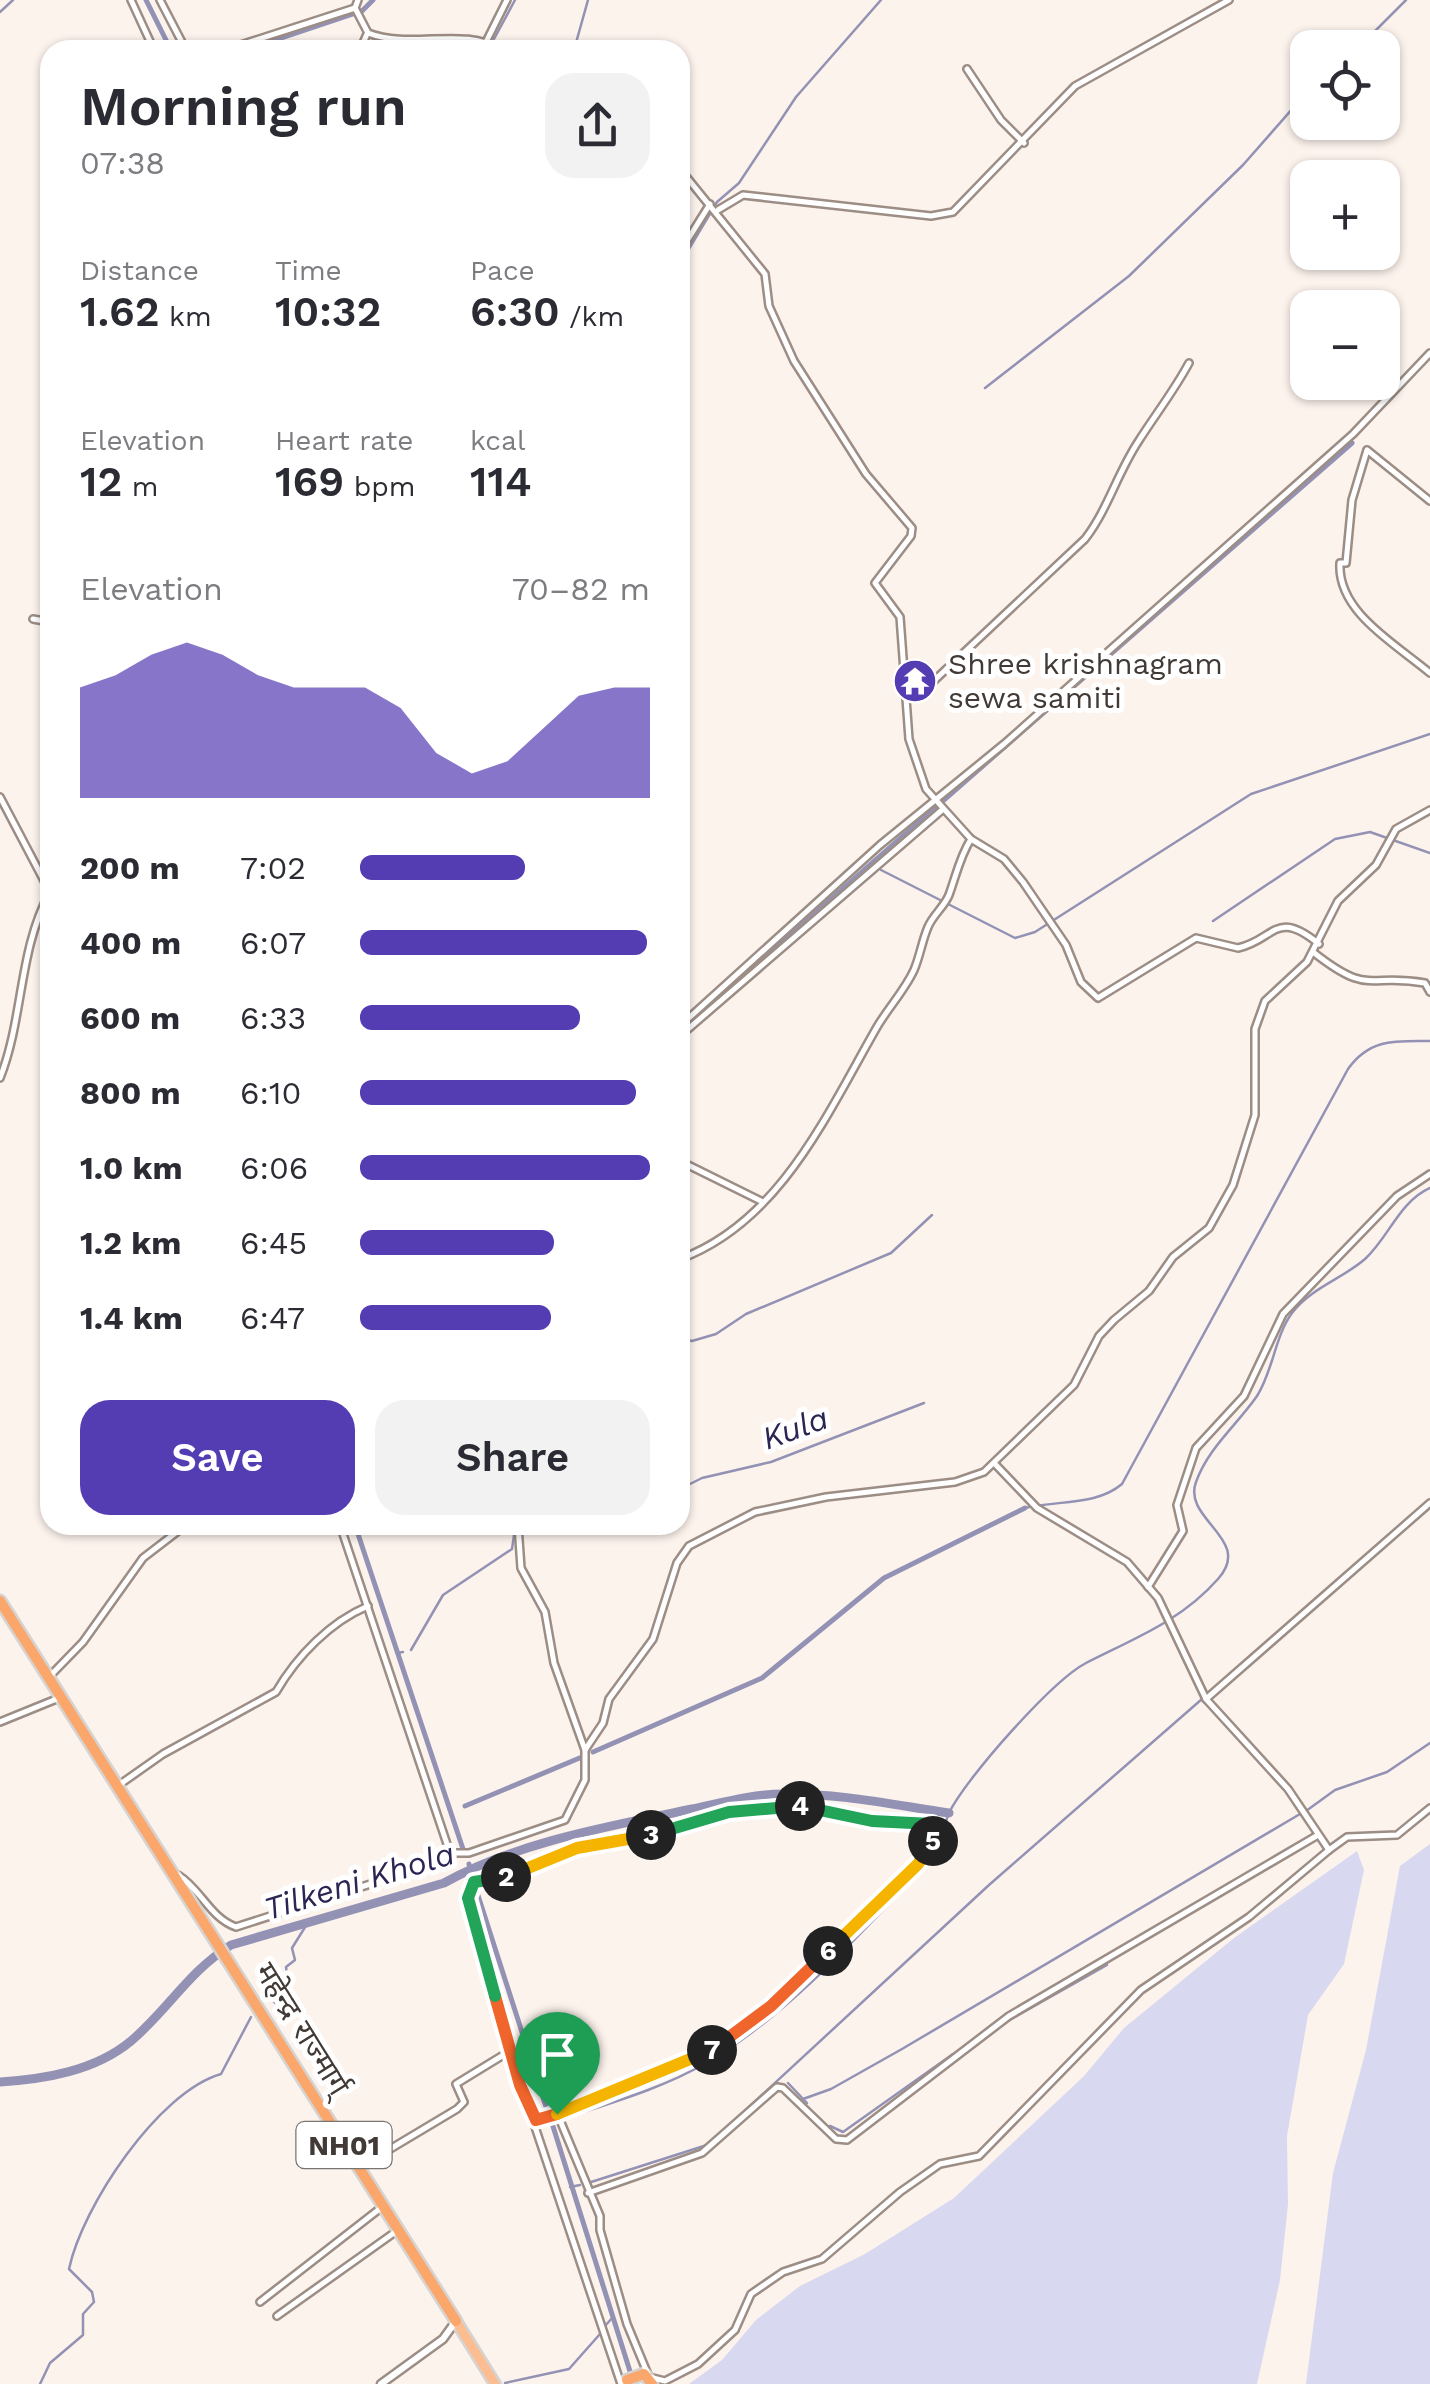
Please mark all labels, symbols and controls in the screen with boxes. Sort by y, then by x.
map controls [1290,30,1400,400]
button: locate [1290,30,1400,140]
button: share [545,73,650,178]
text: Morning run [80,74,407,138]
text: 07:38 [80,144,165,182]
button: + [1290,160,1400,270]
text: Distance [80,254,199,287]
text: Time [275,254,342,287]
text: Pace [470,254,535,287]
text: 1.62 [80,287,159,336]
text: 10:32 [275,287,381,336]
text: 6:30 [470,287,560,336]
button: − [1290,290,1400,400]
text: km [159,300,212,333]
text: /km [560,300,624,333]
text: Elevation [80,424,205,457]
text: Heart rate [275,424,413,457]
text: kcal [470,424,525,457]
text: 12 [80,457,122,506]
text: 169 [275,457,344,506]
text: 114 [470,457,532,506]
text: m [122,470,159,503]
text: bpm [344,470,416,503]
text: Elevation [80,570,223,608]
text: 70–82 m [512,570,650,608]
place label: Shree krishnagram sewa samiti [948,646,1223,715]
temple icon: Shree krishnagram sewa samiti [892,658,938,704]
text: 200 m [80,849,180,887]
text: 7:02 [240,849,306,887]
text: 400 m [80,924,181,962]
text: 6:07 [240,924,306,962]
text: 600 m [80,999,180,1037]
text: 6:33 [240,999,306,1037]
text: 800 m [80,1074,181,1112]
text: 6:10 [240,1074,301,1112]
text: 1.0 km [80,1149,183,1187]
text: 6:06 [240,1149,308,1187]
text: 1.2 km [80,1224,181,1262]
text: 6:45 [240,1224,307,1262]
text: 1.4 km [80,1299,183,1337]
text: 6:47 [240,1299,305,1337]
water label: Kula [757,1399,833,1457]
button: Save [80,1400,355,1515]
button: Share [375,1400,650,1515]
pin: 4 [775,1781,825,1831]
text: 4 [791,1789,809,1822]
pin: 3 [626,1810,676,1860]
pin: 5 [908,1816,958,1866]
text: 3 [643,1818,659,1851]
text: 5 [925,1824,941,1857]
water label: Tilkeni Khola [259,1834,459,1928]
pin: 2 [481,1852,531,1902]
text: 2 [498,1860,514,1893]
pin: 6 [803,1926,853,1976]
text: 6 [819,1934,837,1967]
street label: महेन्द्र राज्मार्ग् [247,1956,359,2105]
pin [515,2012,600,2115]
pin: 7 [687,2025,737,2075]
icon: arrive [530,2027,585,2082]
text: 7 [703,2033,721,2066]
road number: NH01 [296,2122,392,2168]

